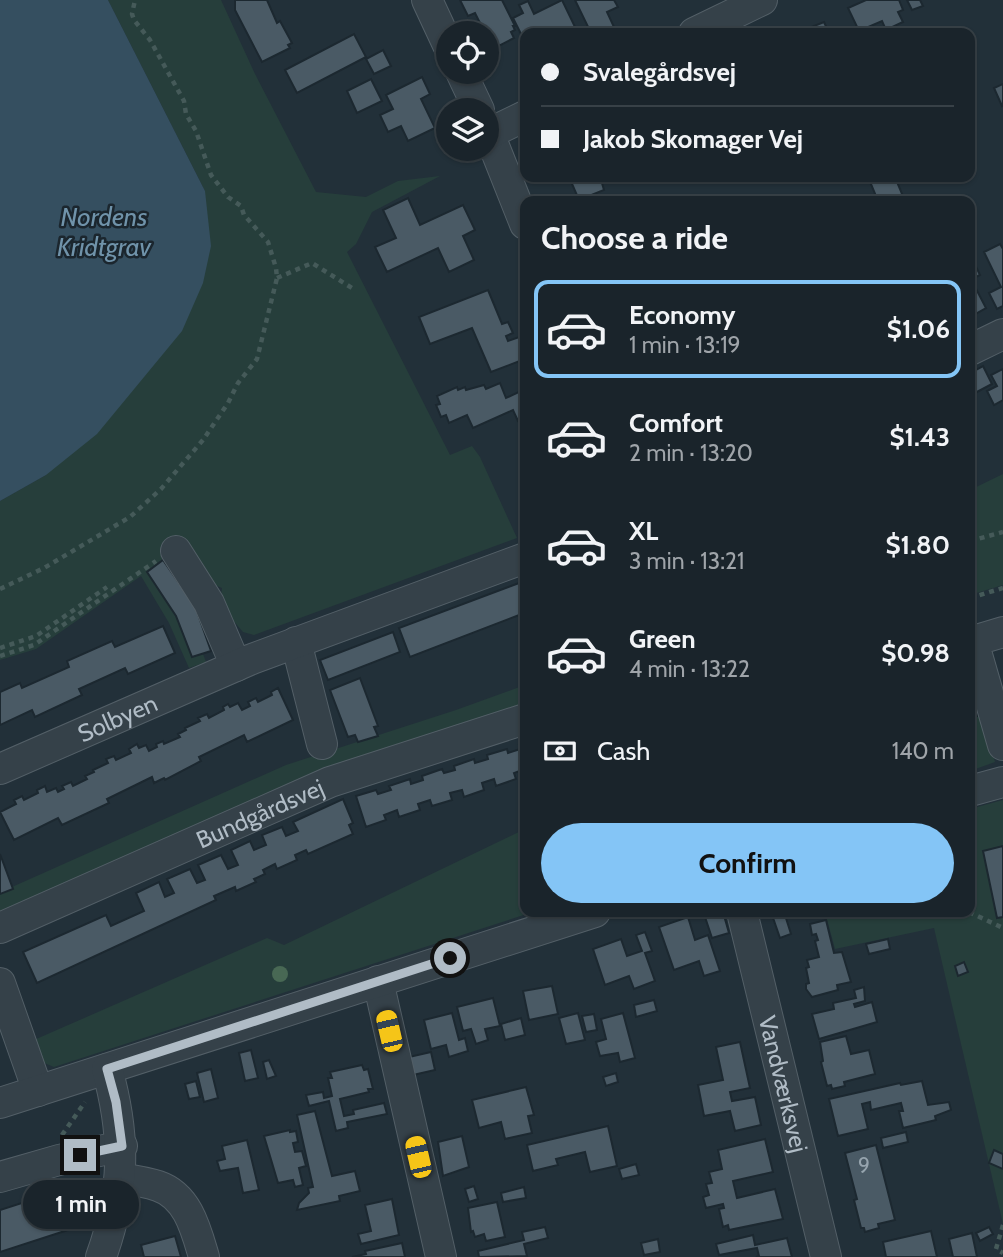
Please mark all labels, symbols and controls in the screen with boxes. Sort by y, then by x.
map controls [436,21,499,161]
button: locate [436,21,499,84]
text: Svalegårdsvej [583,56,736,88]
button: layers [436,98,499,161]
text: Jakob Skomager Vej [583,123,803,155]
water label: Nordens Kridtgrav [57,201,153,263]
text: Choose a ride [541,218,728,257]
icon: car [545,298,608,361]
text: Economy [629,299,735,331]
text: $1.06 [887,313,950,345]
text: 1 min · 13:19 [629,331,741,359]
icon: car [545,406,608,469]
text: Comfort [629,407,723,439]
text: $1.43 [889,421,950,453]
text: 2 min · 13:20 [629,439,753,467]
icon: car [545,514,608,577]
text: XL [629,515,658,547]
text: $1.80 [885,529,950,561]
text: 3 min · 13:21 [629,547,745,575]
icon: car [545,622,608,685]
text: Green [629,623,696,655]
text: $0.98 [881,637,950,669]
text: 4 min · 13:22 [629,655,750,683]
street label: Solbyen [73,688,161,748]
icon: cash [541,732,579,770]
text: Cash [597,735,650,767]
text: 140 m [892,737,954,765]
street label: Bundgårdsvej [191,772,328,854]
button: Confirm [541,823,954,903]
route start [434,942,466,974]
car [375,1008,404,1054]
street label: Vandværksvej [753,1013,814,1155]
car [404,1134,433,1180]
route end [64,1139,96,1171]
house number: 9 [858,1152,870,1177]
callout: 1 min [22,1180,138,1228]
text: 1 min [55,1190,107,1218]

